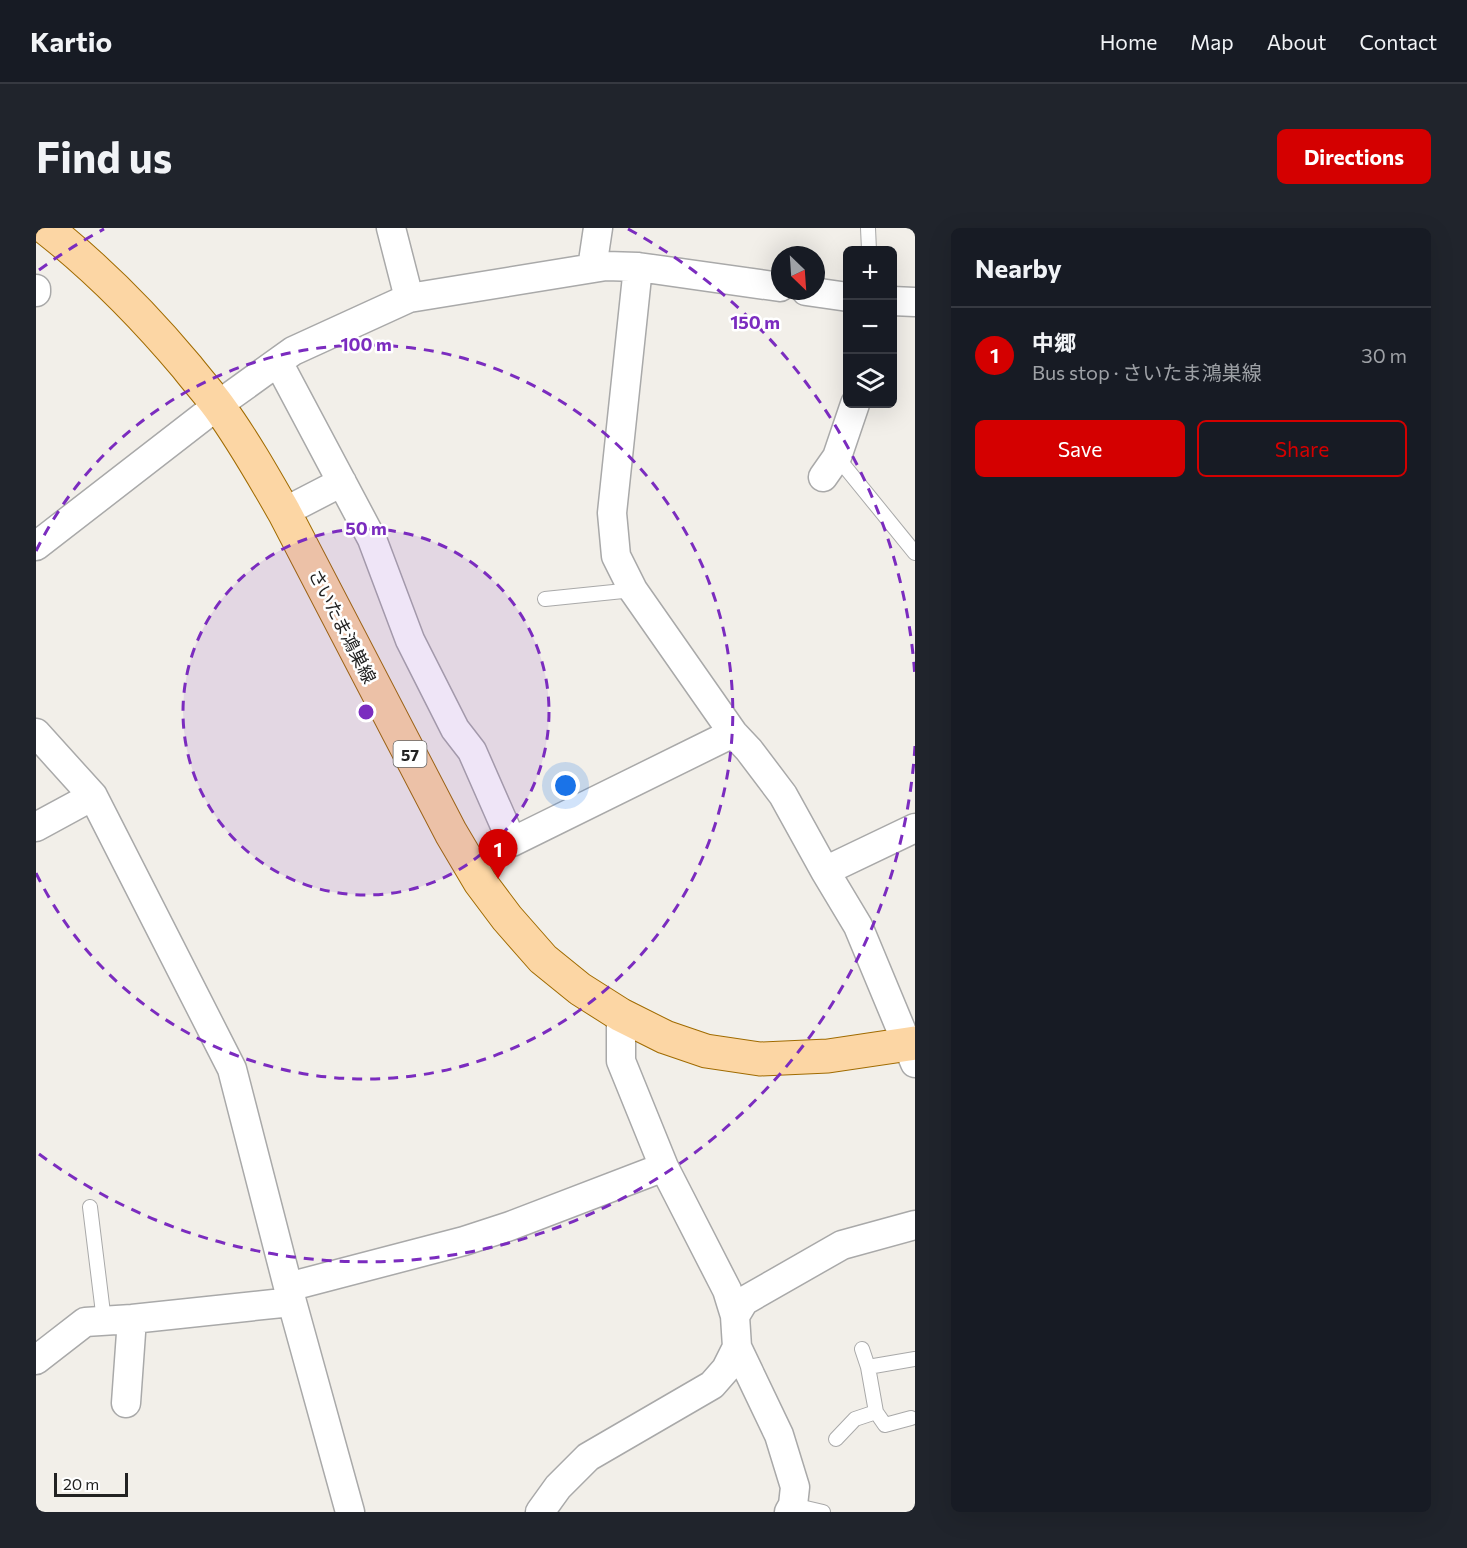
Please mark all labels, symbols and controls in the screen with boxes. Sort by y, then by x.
text: Kartio [30,24,112,58]
text: Home [1100,29,1157,54]
text: Map [1190,29,1234,54]
text: About [1267,29,1326,54]
text: Contact [1359,29,1437,54]
button: Directions [1277,129,1431,184]
text: Find us [36,130,172,182]
north arrow [771,246,825,300]
map controls [843,246,897,408]
button: + [843,246,897,300]
text: Nearby [975,252,1062,283]
button: − [843,300,897,354]
text: 150 m [730,311,780,333]
text: 中郷 [1032,329,1076,356]
text: 100 m [340,333,392,355]
text: 1 [990,343,999,367]
text: 30 m [1361,343,1407,367]
button: layers [843,354,897,408]
text: Bus stop · さいたま鴻巣線 [1032,360,1262,384]
button: Save [975,420,1185,477]
button: Share [1197,420,1407,477]
text: 50 m [345,517,387,539]
street label: さいたま鴻巣線 [305,565,381,687]
centre of rings [356,702,376,722]
road number: 57 [394,741,427,767]
your location [551,771,580,800]
pin: 1 [478,830,518,879]
scale bar [54,1470,128,1498]
text: 20 m [63,1474,99,1493]

